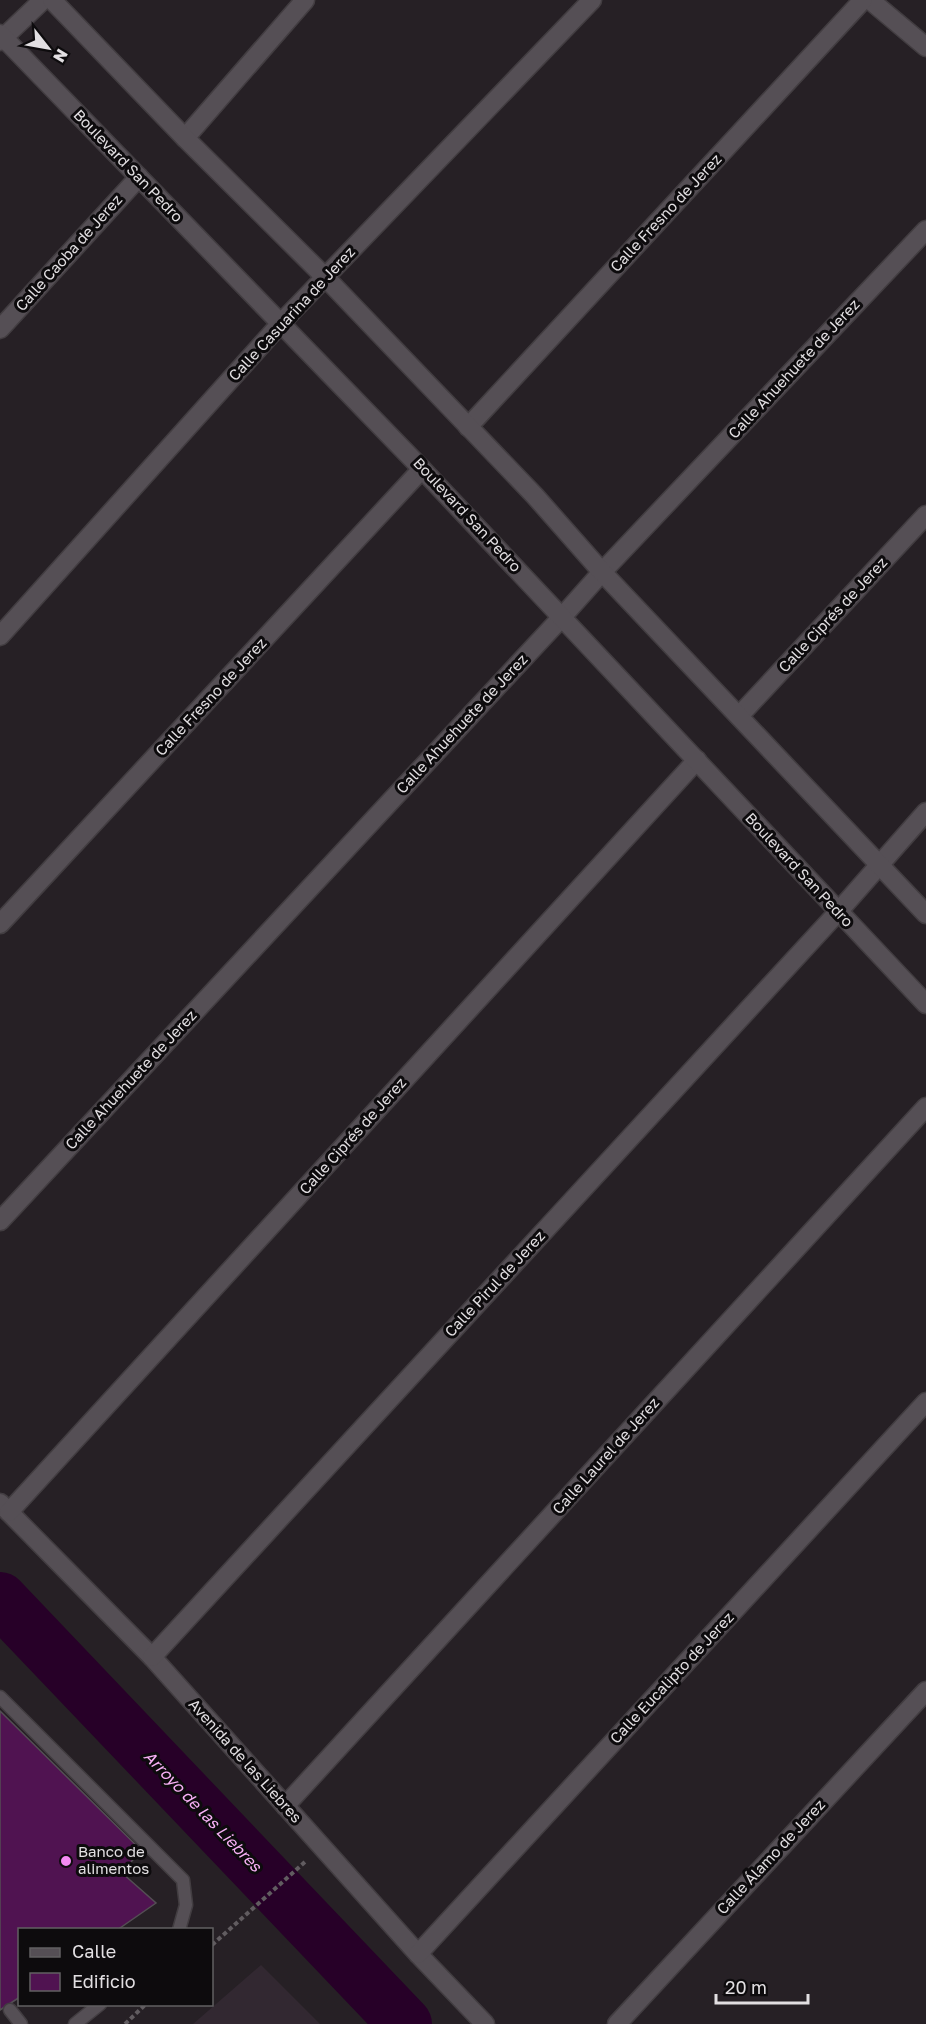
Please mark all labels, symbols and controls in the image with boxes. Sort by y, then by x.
north arrow [18,18,78,78]
text: N [49,45,73,66]
street label: Boulevard San Pedro [70,105,187,225]
street label: Calle Fresno de Jerez [606,149,725,275]
street label: Calle Caoba de Jerez [11,190,126,314]
street label: Calle Casuarina de Jerez [224,242,358,384]
street label: Calle Ahuehuete de Jerez [724,295,863,442]
street label: Boulevard San Pedro [410,453,525,575]
street label: Calle Ciprés de Jerez [774,553,891,676]
street label: Calle Fresno de Jerez [151,633,270,759]
street label: Calle Ahuehuete de Jerez [392,650,531,797]
street label: Boulevard San Pedro [742,808,857,930]
street label: Calle Ahuehuete de Jerez [61,1006,200,1153]
street label: Calle Ciprés de Jerez [295,1073,410,1197]
street label: Calle Pirul de Jerez [440,1226,548,1340]
street label: Calle Laurel de Jerez [548,1393,663,1517]
street label: Calle Eucalipto de Jerez [606,1608,737,1747]
street label: Avenida de las Liebres [185,1695,306,1826]
water label: Arroyo de las Liebres [140,1746,267,1877]
street label: Calle Álamo de Jerez [712,1795,828,1917]
place label: Banco de alimentos [78,1842,149,1877]
marker: Banco de alimentos [59,1854,73,1868]
legend [18,1928,213,2006]
text: Calle [72,1940,116,1962]
scale bar [716,1967,808,2005]
text: Edificio [72,1970,136,1992]
text: 20 m [725,1976,767,1998]

